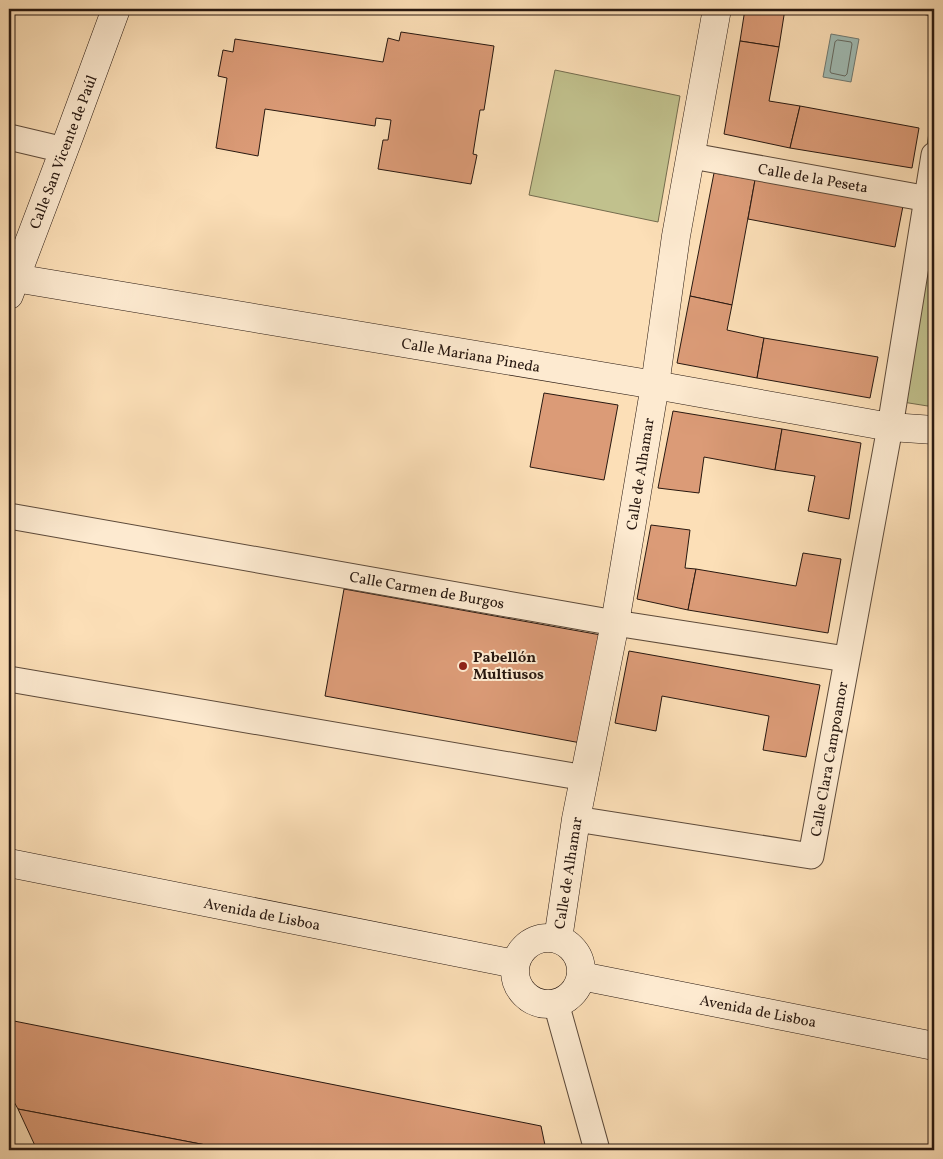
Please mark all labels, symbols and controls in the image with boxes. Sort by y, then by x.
street label: Calle San Vicente de Paúl [25,73,103,233]
street label: Calle de la Peseta [756,159,870,200]
street label: Calle Mariana Pineda [400,334,542,379]
street label: Calle de Alhamar [622,417,661,532]
street label: Calle Carmen de Burgos [348,568,506,615]
place label: Pabellón Multiusos [473,648,544,686]
marker: Pabellón Multiusos [457,660,469,672]
street label: Calle Clara Campoamor [807,680,854,838]
street label: Calle de Alhamar [550,816,589,931]
street label: Avenida de Lisboa [202,894,322,937]
street label: Avenida de Lisboa [698,991,818,1034]

